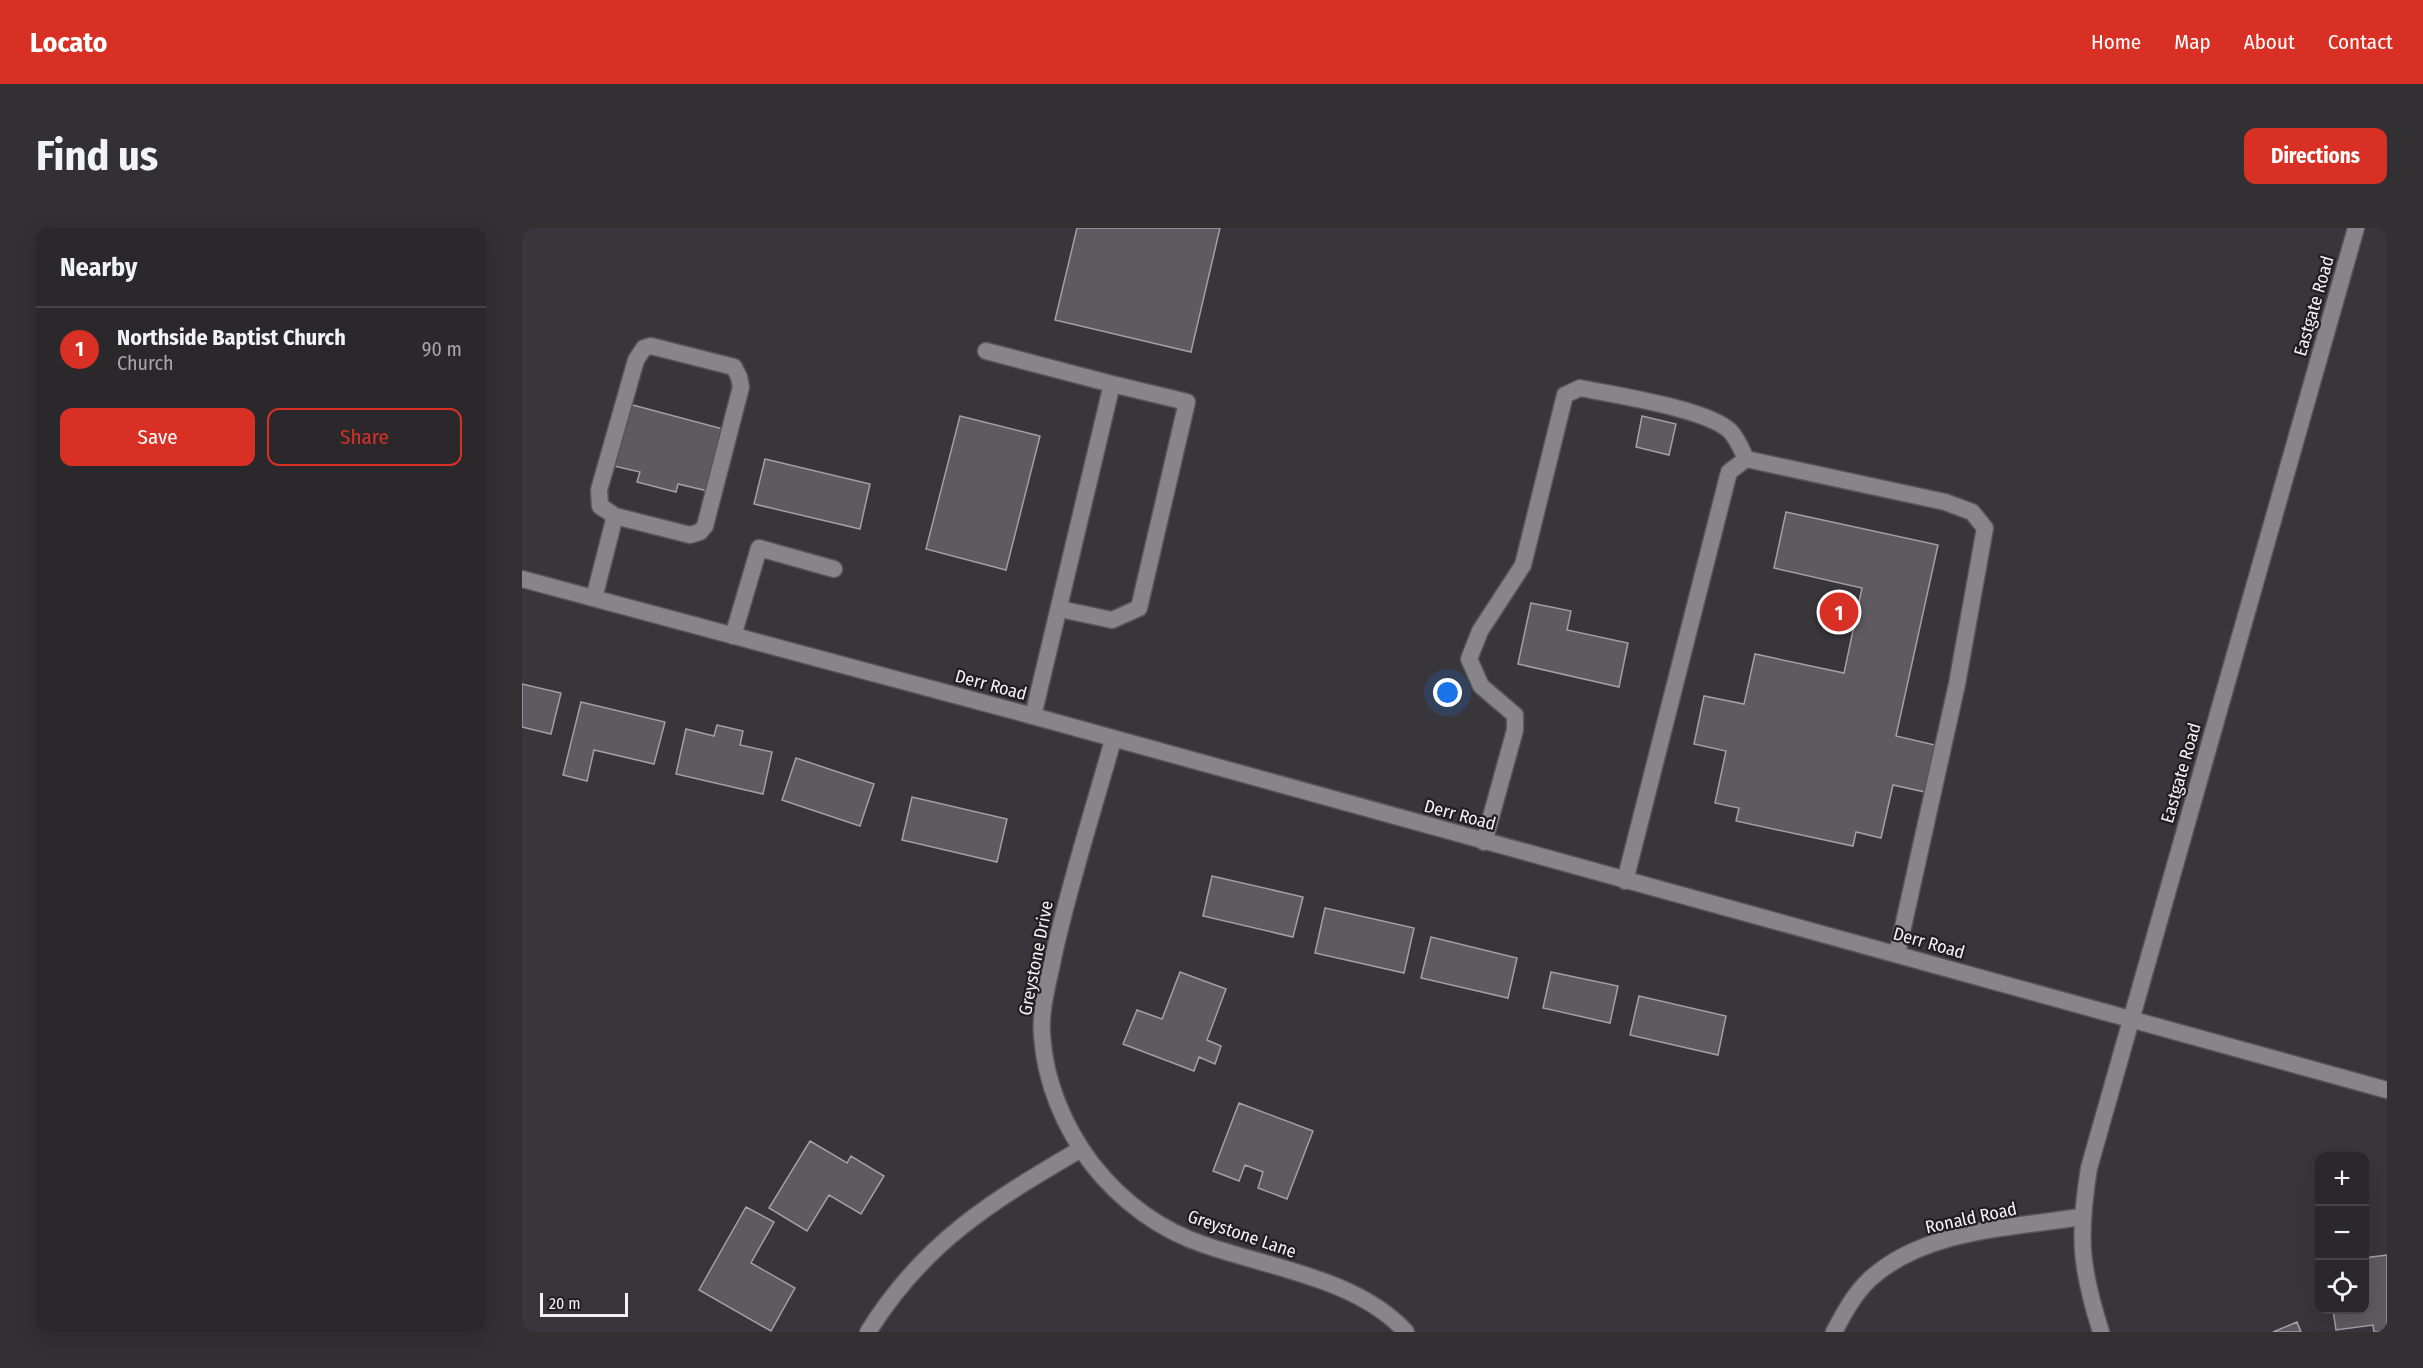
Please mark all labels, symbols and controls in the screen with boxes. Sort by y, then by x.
text: Locato [30,26,108,59]
text: Home [2091,29,2141,55]
text: Map [2174,29,2211,55]
text: About [2244,29,2295,55]
text: Contact [2328,29,2393,55]
button: Directions [2244,128,2387,184]
text: Find us [36,131,158,181]
text: Nearby [60,252,137,283]
street label: Eastgate Road [2289,253,2339,359]
text: Northside Baptist Church [117,324,346,351]
text: 1 [75,337,84,361]
text: 90 m [422,337,462,361]
text: Church [117,351,173,375]
button: Save [60,408,255,466]
button: Share [267,408,462,466]
pin: 1 [1820,590,1858,634]
street label: Derr Road [953,665,1029,705]
your location [1433,678,1462,707]
street label: Eastgate Road [2156,720,2206,826]
street label: Derr Road [1422,795,1498,835]
street label: Greystone Drive [1014,899,1058,1017]
street label: Derr Road [1891,922,1967,964]
map controls [2315,1152,2369,1314]
button: + [2315,1152,2369,1206]
street label: Ronald Road [1923,1198,2019,1238]
street label: Greystone Lane [1185,1205,1299,1263]
button: − [2315,1206,2369,1260]
button: locate [2315,1260,2369,1314]
scale bar [540,1290,628,1318]
text: 20 m [549,1294,580,1313]

